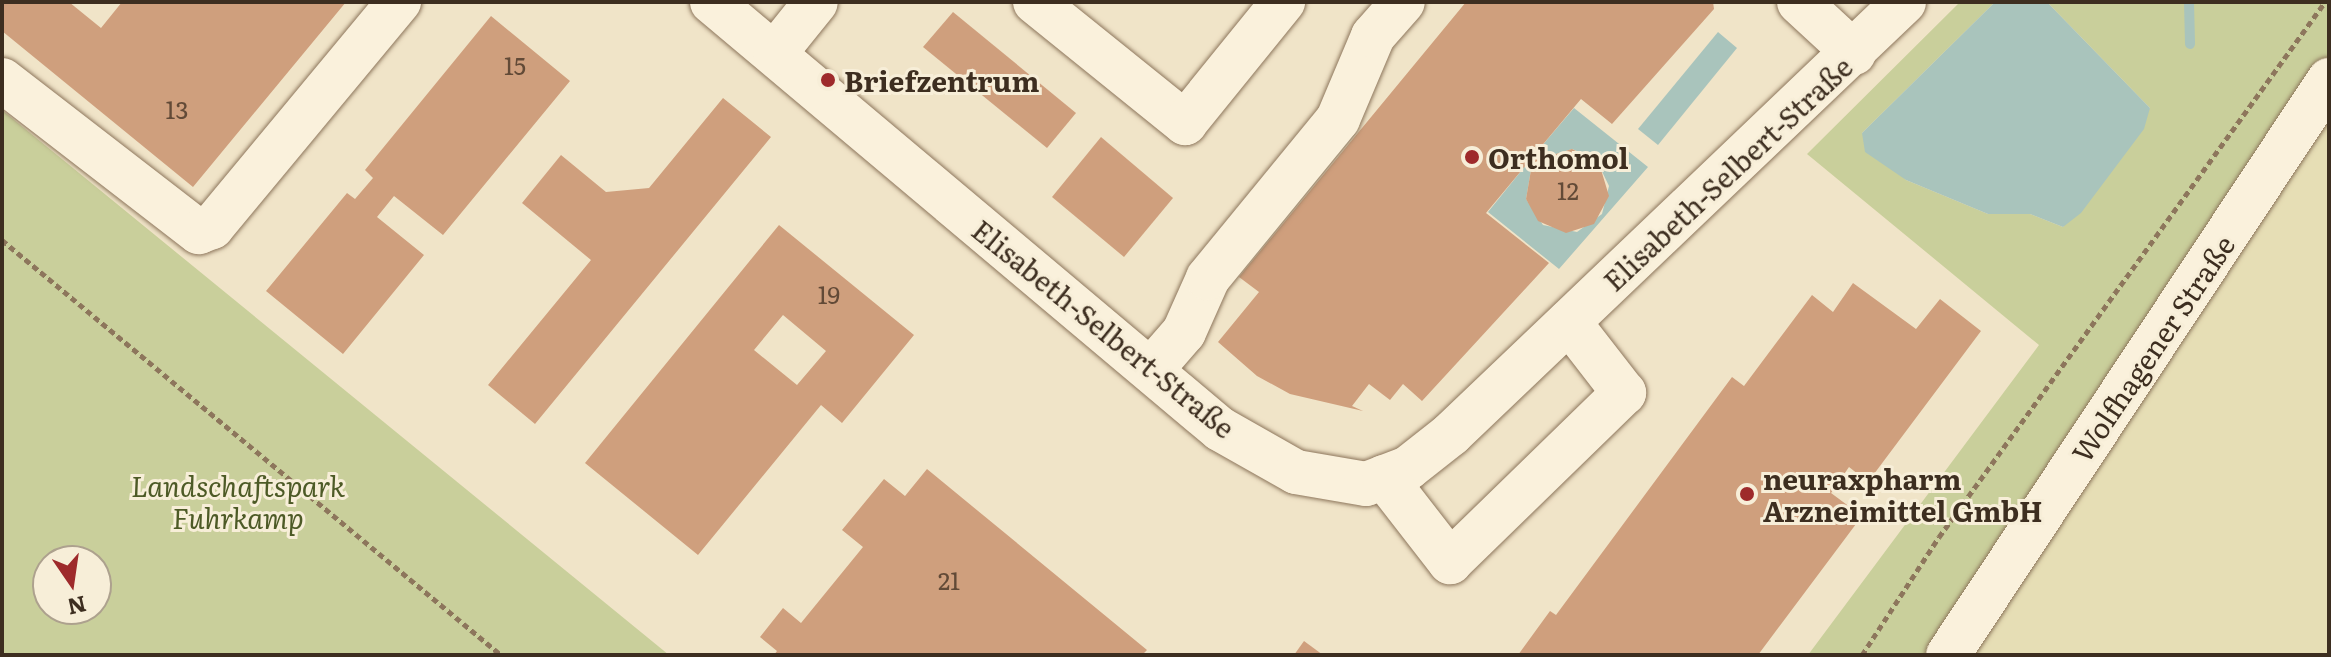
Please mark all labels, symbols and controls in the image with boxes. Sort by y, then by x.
street label: Elisabeth-Selbert-Straße [1596,49,1858,297]
house number: 15 [504,51,526,79]
place label: Briefzentrum [844,63,1039,97]
marker: Briefzentrum [819,71,837,89]
house number: 13 [166,95,188,123]
place label: Orthomol [1488,140,1629,174]
marker: Orthomol [1463,148,1481,166]
house number: 12 [1557,176,1579,204]
street label: Elisabeth-Selbert-Straße [966,212,1242,444]
street label: Wolfhagener Straße [2064,228,2240,468]
house number: 19 [818,280,840,308]
place label: neuraxpharm Arzneimittel GmbH [1763,461,2043,527]
park label: Landschaftspark Fuhrkamp [131,468,345,534]
marker: neuraxpharm Arzneimittel GmbH [1738,485,1756,503]
north arrow [32,545,112,625]
house number: 21 [938,566,960,594]
text: N [64,589,90,625]

